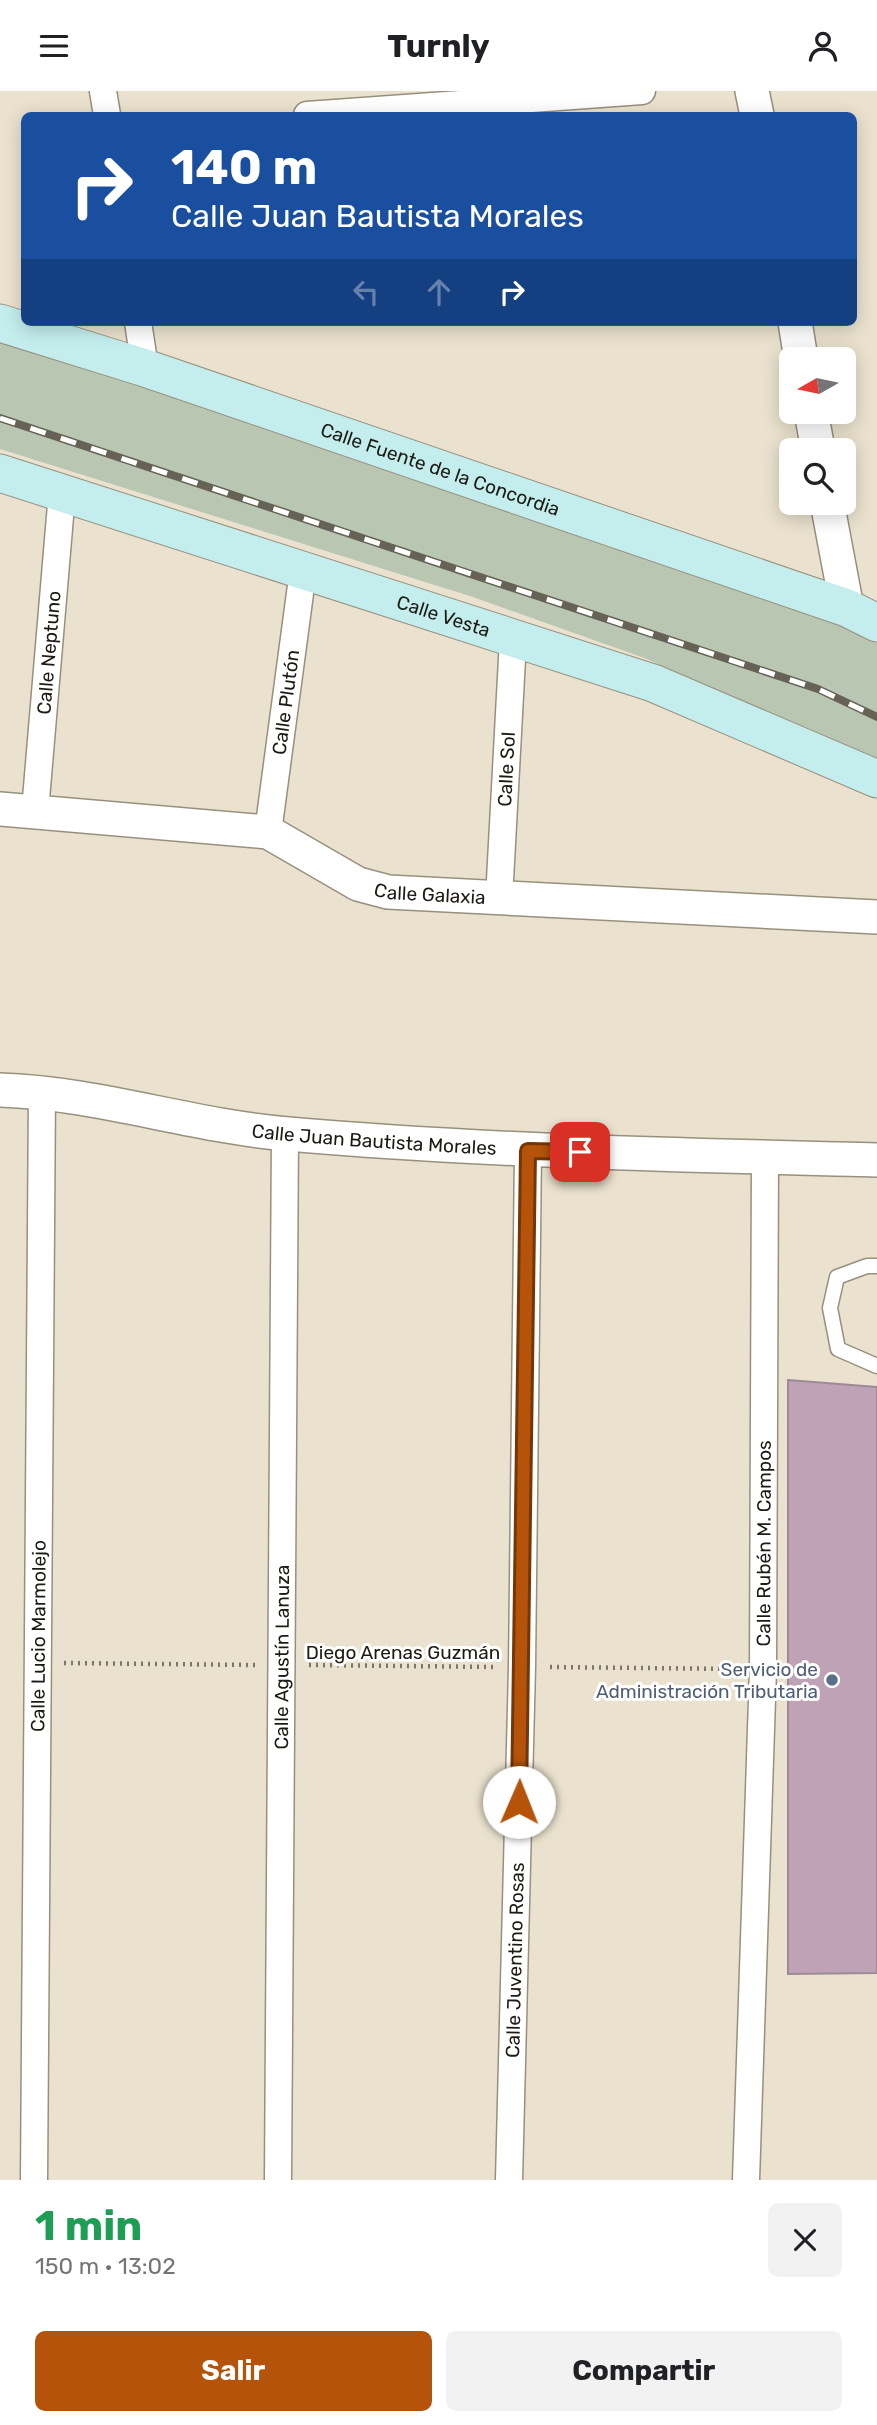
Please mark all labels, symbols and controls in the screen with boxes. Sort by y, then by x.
icon: menu [35,27,73,65]
text: Turnly [387,27,490,65]
icon: person [804,27,842,65]
text: 140 m [171,138,317,196]
icon: right [56,140,147,231]
text: Calle Juan Bautista Morales [171,197,584,235]
icon: left [347,273,385,311]
icon: ahead [420,273,458,311]
icon: right [493,273,531,311]
north arrow [779,347,856,423]
map controls [779,347,856,515]
street label: Calle Fuente de la Concordia [318,417,563,520]
button: search [779,438,856,515]
street label: Calle Neptuno [32,590,65,715]
street label: Calle Vesta [394,590,493,641]
street label: Calle Plutón [267,648,304,756]
street label: Calle Sol [493,731,520,807]
street label: Calle Galaxia [372,877,486,908]
street label: Calle Juan Bautista Morales [250,1119,497,1159]
pin [550,1122,610,1182]
icon: arrive [561,1133,599,1171]
street label: Calle Rubén M. Campos [752,1440,775,1646]
street label: Calle Lucio Marmolejo [26,1540,50,1732]
street label: Calle Agustín Lanuza [269,1565,294,1750]
street label: Diego Arenas Guzmán [306,1641,500,1664]
place label: Servicio de Administración Tributaria [596,1658,818,1703]
marker: Servicio de Administración Tributaria [824,1672,840,1688]
position arrow [482,1765,556,1839]
street label: Calle Juventino Rosas [501,1862,529,2058]
text: 1 min [35,2201,142,2251]
button: close [768,2203,842,2277]
text: 150 m · 13:02 [35,2252,176,2280]
button: Salir [35,2331,432,2411]
button: Compartir [446,2331,842,2411]

